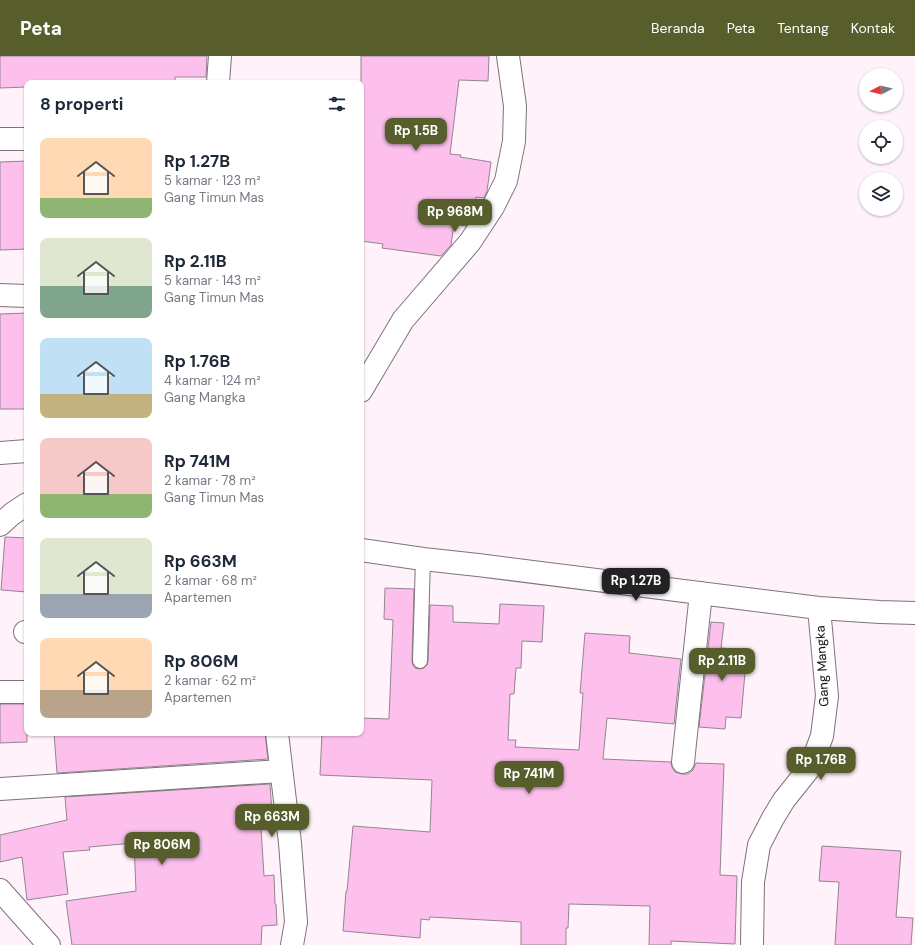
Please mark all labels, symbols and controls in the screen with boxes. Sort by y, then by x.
text: Peta [20,16,62,41]
text: Beranda [651,19,705,37]
text: Peta [727,19,755,37]
text: Tentang [777,19,829,37]
text: Kontak [851,19,895,37]
north arrow [859,68,903,112]
map controls [859,68,903,216]
text: 8 properti [40,93,123,115]
icon: filters [326,93,348,115]
pin: Rp 1.5B [379,118,453,152]
button: locate [859,120,903,164]
text: Rp 1.5B [394,122,438,139]
text: Rp 1.27B [164,150,230,172]
icon: home [72,154,120,202]
text: 5 kamar · 123 m² [164,172,260,189]
button: layers [859,172,903,216]
text: Gang Timun Mas [164,189,264,206]
pin: Rp 968M [418,199,492,233]
text: Rp 968M [427,203,483,220]
text: Rp 2.11B [164,250,227,272]
icon: home [72,254,120,302]
text: 5 kamar · 143 m² [164,272,261,289]
text: Gang Timun Mas [164,289,264,306]
text: Rp 1.76B [164,350,230,372]
icon: home [72,354,120,402]
text: 4 kamar · 124 m² [164,372,260,389]
text: Gang Mangka [164,389,245,406]
text: Rp 741M [164,450,230,472]
icon: home [72,454,120,502]
text: 2 kamar · 78 m² [164,472,255,489]
text: Gang Timun Mas [164,489,264,506]
text: Rp 663M [164,550,237,572]
icon: home [72,554,120,602]
pin: Rp 1.27B [595,568,677,602]
text: 2 kamar · 68 m² [164,572,257,589]
text: Rp 1.27B [611,572,661,589]
text: Apartemen [164,589,231,606]
street label: Gang Mangka [811,625,833,707]
pin: Rp 2.11B [681,648,763,682]
text: Rp 806M [164,650,238,672]
text: Rp 2.11B [698,652,746,669]
icon: home [72,654,120,702]
text: 2 kamar · 62 m² [164,672,256,689]
text: Apartemen [164,689,231,706]
pin: Rp 1.76B [780,747,862,781]
text: Rp 1.76B [796,751,846,768]
pin: Rp 741M [492,761,566,795]
text: Rp 741M [504,765,554,782]
pin: Rp 663M [235,804,309,838]
text: Rp 663M [244,808,300,825]
pin: Rp 806M [125,832,199,866]
text: Rp 806M [134,836,190,853]

